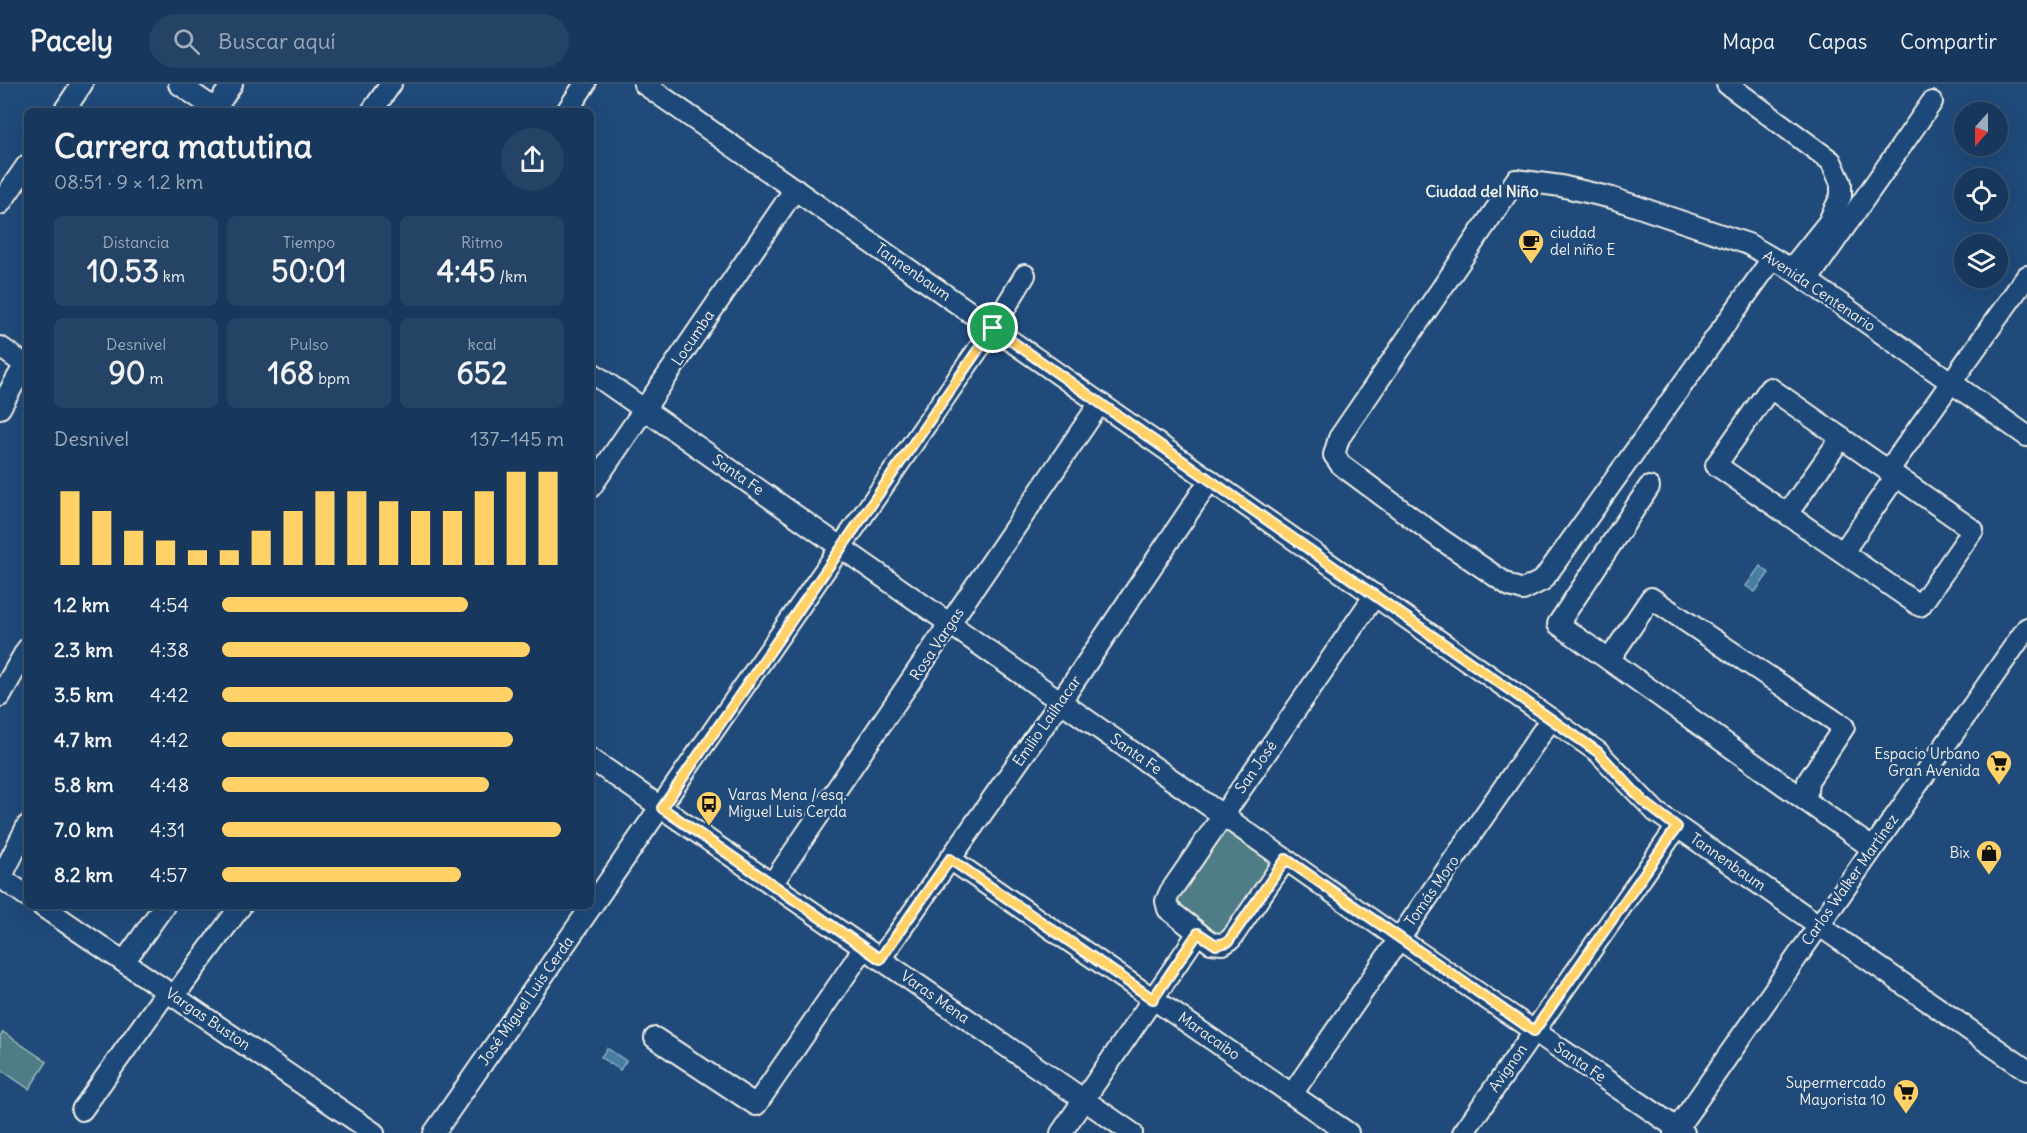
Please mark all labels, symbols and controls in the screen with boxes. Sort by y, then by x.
search box [149,14,569,68]
text: Pacely [30,23,113,59]
icon: search [170,25,203,58]
text: Buscar aquí [218,27,336,55]
text: Mapa [1722,28,1775,55]
text: Capas [1808,28,1867,55]
text: Compartir [1900,28,1997,55]
north arrow [1954,102,2008,156]
map controls [1954,102,2008,288]
text: Carrera matutina [54,125,312,167]
button: share [501,128,564,191]
button: locate [1954,168,2008,222]
text: 08:51 · 9 × 1.2 km [54,169,203,194]
district label: Ciudad del Niño [1425,181,1539,201]
place label: ciudad del niño E [1550,223,1615,259]
cafe icon: ciudad del niño E [1516,227,1546,265]
text: Distancia [103,232,169,252]
text: Tiempo [283,232,335,252]
text: Ritmo [461,232,503,252]
button: layers [1954,234,2008,288]
street label: Tannenbaum [872,238,955,305]
street label: Avenida Centenario [1759,246,1879,335]
text: 10.53 [87,252,159,290]
text: 50:01 [271,252,347,290]
text: 4:45 [437,252,495,290]
text: km [159,266,185,286]
text: /km [495,266,527,286]
pin [967,302,1018,353]
street label: Locumba [667,306,718,369]
icon: arrive [976,311,1009,344]
text: Desnivel [106,334,166,354]
text: Pulso [290,334,328,354]
text: kcal [468,334,496,354]
text: 90 [109,354,146,392]
text: 168 [268,354,314,392]
text: 652 [457,354,508,392]
text: m [146,368,163,388]
text: bpm [314,368,350,388]
text: Desnivel [54,426,129,451]
text: 137–145 m [470,426,564,451]
street label: Santa Fe [709,450,768,499]
text: 1.2 km [54,592,110,617]
text: 4:54 [150,592,189,617]
street label: Rosa Vargas [905,604,968,684]
text: 2.3 km [54,637,113,662]
text: 4:38 [150,637,189,662]
street label: Emilio Lailhacar [1008,672,1085,770]
text: 3.5 km [54,682,114,707]
text: 4:42 [150,682,189,707]
text: 4.7 km [54,727,112,752]
text: 4:42 [150,727,189,752]
street label: Santa Fe [1107,729,1166,778]
street label: San José [1231,737,1281,797]
place label: Espacio Urbano Gran Avenida [1874,744,1980,780]
supermarket icon: Espacio Urbano Gran Avenida [1984,748,2014,786]
text: 5.8 km [54,772,114,797]
text: 4:48 [150,772,189,797]
place label: Varas Mena / esq. Miguel Luis Cerda [728,785,847,821]
bus stop icon: Varas Mena / esq. Miguel Luis Cerda [694,789,724,827]
street label: Carlos Walker Martínez [1797,810,1902,949]
text: 7.0 km [54,817,114,842]
text: 4:31 [150,817,185,842]
street label: Tannenbaum [1687,828,1770,895]
shop icon: Bix [1974,838,2004,876]
place label: Bix [1949,843,1971,862]
street label: Tomás Moro [1400,852,1463,930]
text: 8.2 km [54,862,113,887]
text: 4:57 [150,862,187,887]
street label: José Miguel Luis Cerda [474,932,578,1069]
street label: Varas Mena [897,966,974,1027]
street label: Vargas Buston [162,983,255,1054]
street label: Maracaibo [1175,1007,1244,1064]
street label: Santa Fe [1551,1037,1610,1086]
street label: Avignon [1484,1040,1531,1095]
place label: Supermercado Mayorista 10 [1786,1073,1886,1109]
supermarket icon: Supermercado Mayorista 10 [1891,1077,1921,1115]

